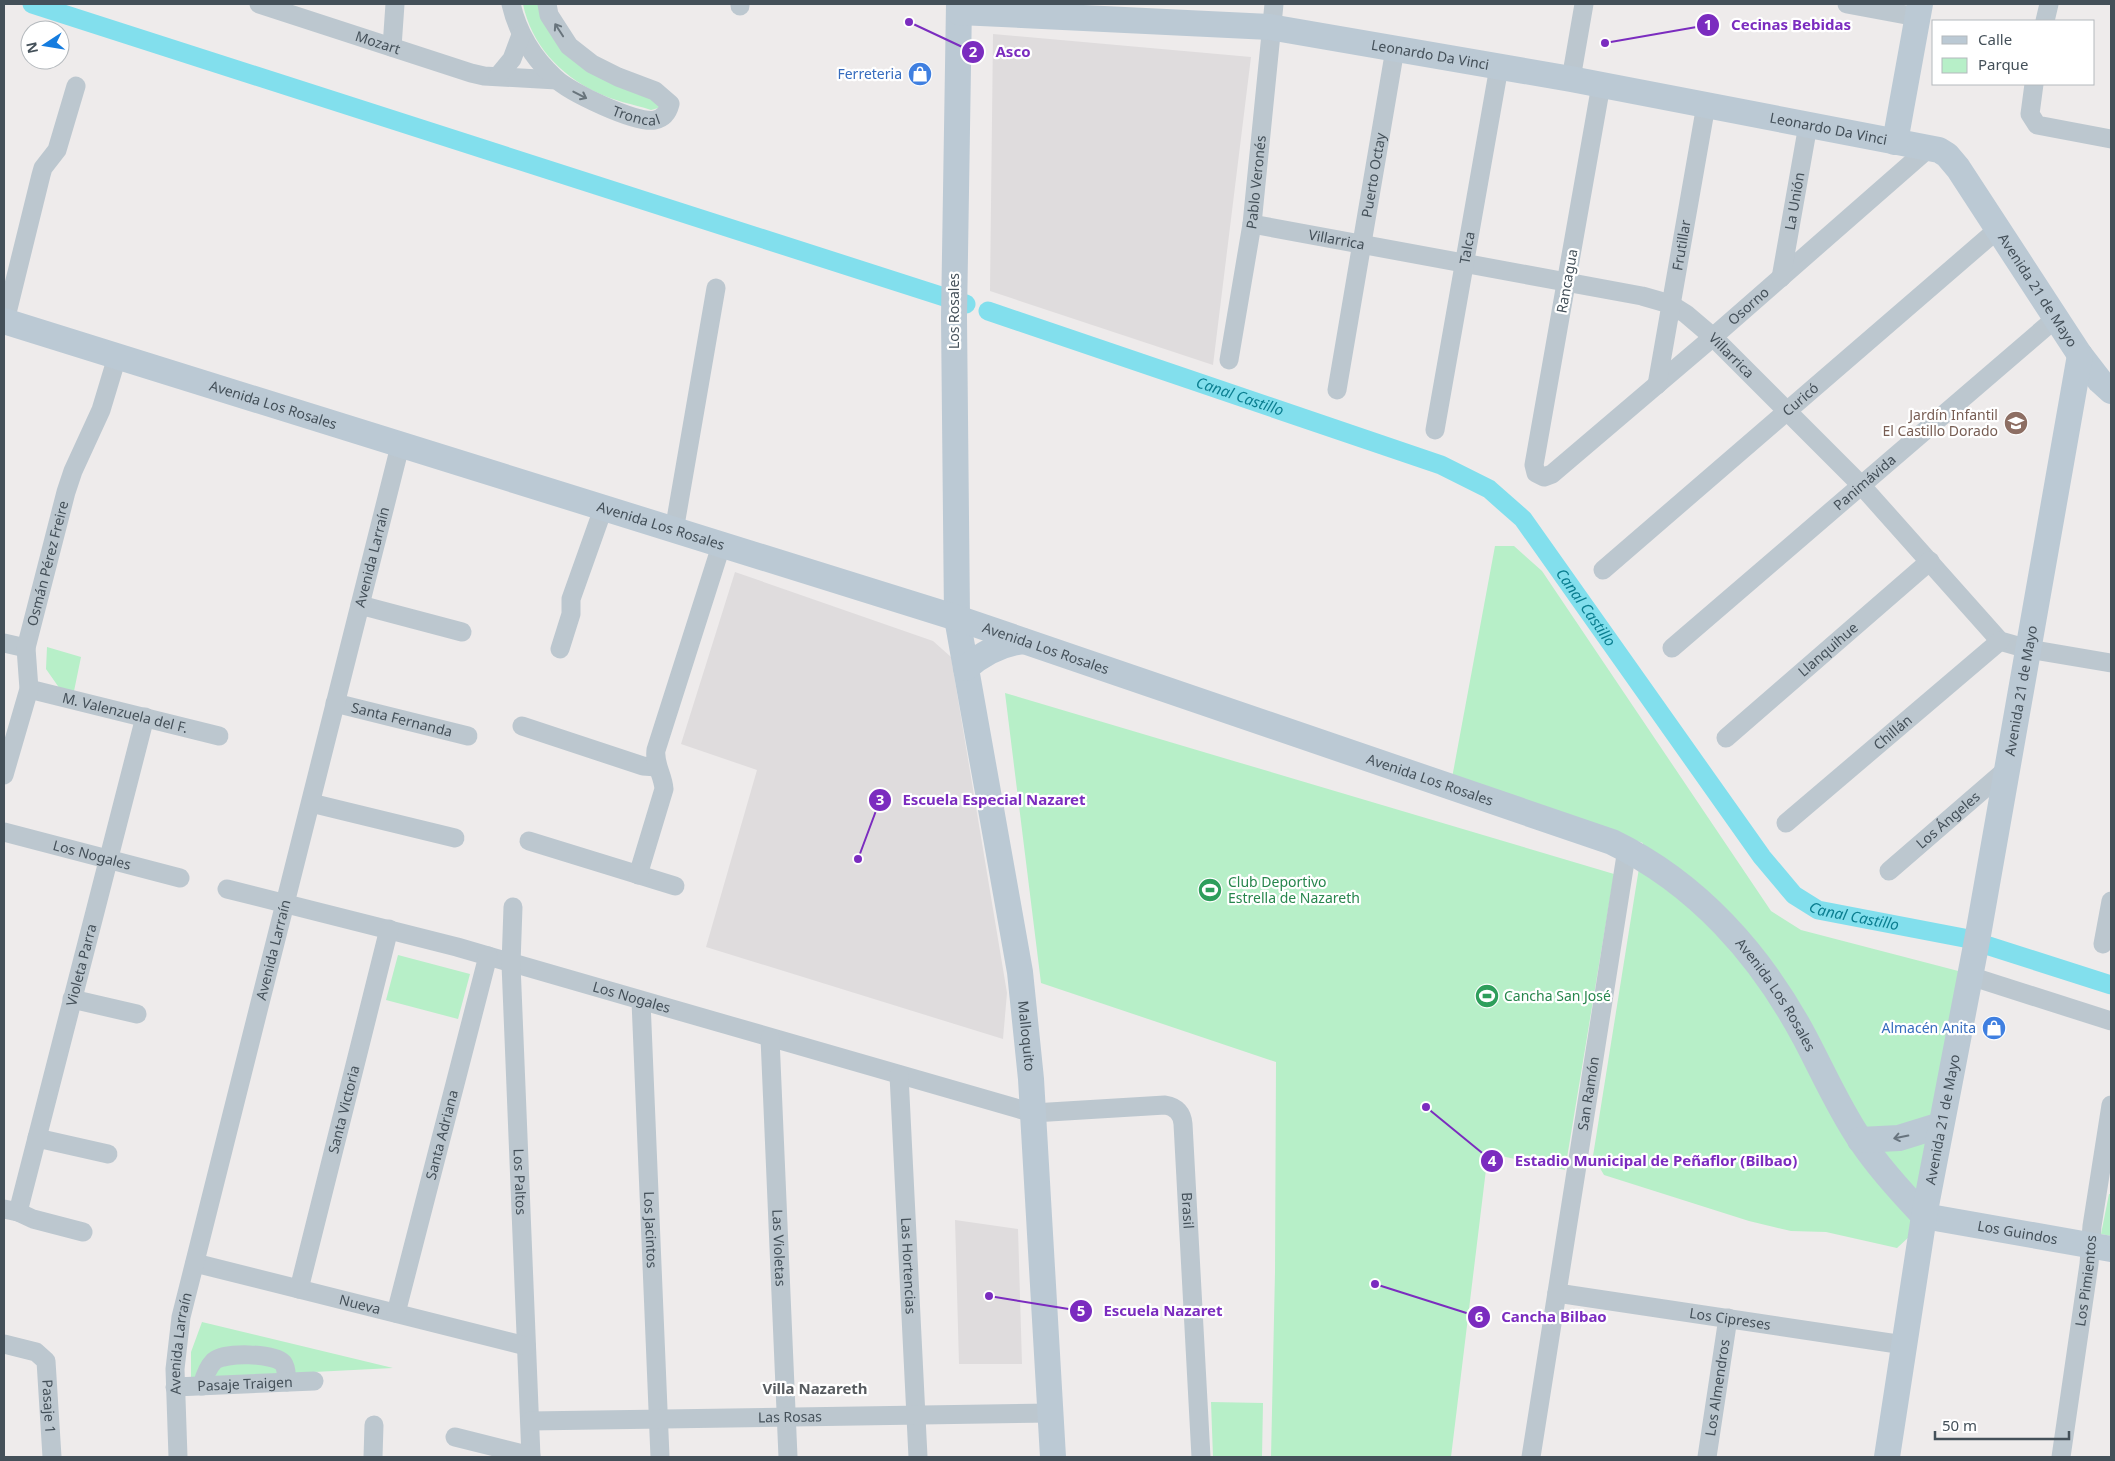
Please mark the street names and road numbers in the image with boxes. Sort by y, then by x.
street label: Mozart [353,26,403,58]
street label: Leonardo Da Vinci [1370,35,1491,74]
street label: Troncal [610,101,662,129]
street label: Leonardo Da Vinci [1768,108,1889,149]
street label: Puerto Octay [1357,130,1390,219]
street label: Pablo Veronés [1241,134,1270,230]
street label: La Unión [1780,171,1809,232]
street label: Frutillar [1667,218,1695,272]
street label: Villarrica [1307,225,1366,254]
street label: Avenida 21 de Mayo [1994,229,2082,351]
street label: Talca [1454,230,1479,265]
street label: Rancagua [1552,247,1581,315]
street label: Los Rosales [944,273,963,349]
street label: Osorno [1723,282,1773,329]
street label: Villarrica [1705,328,1759,382]
street label: Avenida Los Rosales [207,376,340,433]
street label: Curicó [1778,378,1822,420]
street label: Panimávida [1829,450,1900,514]
street label: Avenida Los Rosales [595,496,727,554]
street label: Osmán Pérez Freire [22,499,72,628]
street label: Avenida Larraín [350,505,393,609]
street label: Avenida Los Rosales [980,617,1112,678]
street label: Llanquihue [1794,618,1862,680]
street label: Avenida 21 de Mayo [2000,624,2041,757]
street label: M. Valenzuela del F. [61,688,190,737]
street label: Santa Fernanda [350,697,455,741]
street label: Chillán [1869,710,1916,754]
street label: Avenida Los Rosales [1364,749,1496,810]
street label: Los Ángeles [1912,787,1984,852]
street label: Los Nogales [51,835,134,874]
street label: Avenida Larraín [251,897,295,1002]
street label: Violeta Parra [61,922,101,1008]
street label: Avenida Los Rosales [1732,934,1820,1055]
street label: Los Nogales [591,977,673,1017]
street label: Malloquito [1014,1000,1040,1072]
street label: Avenida 21 de Mayo [1920,1053,1964,1186]
street label: San Ramón [1573,1055,1603,1132]
street label: Santa Victoria [323,1063,364,1156]
street label: Santa Adriana [421,1088,462,1182]
street label: Los Paltos [509,1148,531,1216]
street label: Los Jacintos [640,1191,662,1269]
street label: Brasil [1178,1192,1199,1229]
street label: Las Violetas [768,1209,791,1287]
street label: Los Guindos [1976,1216,2060,1248]
street label: Las Hortencias [897,1217,921,1315]
street label: Los Pimientos [2070,1234,2100,1328]
street label: Avenida Larraín [165,1290,196,1395]
street label: Nueva [337,1290,383,1318]
street label: Los Cipreses [1688,1303,1772,1334]
street label: Los Almendros [1700,1338,1734,1437]
street label: Pasaje Traigen [197,1372,293,1395]
street label: Pasaje 1 [38,1379,61,1434]
street label: Las Rosas [758,1407,822,1426]

